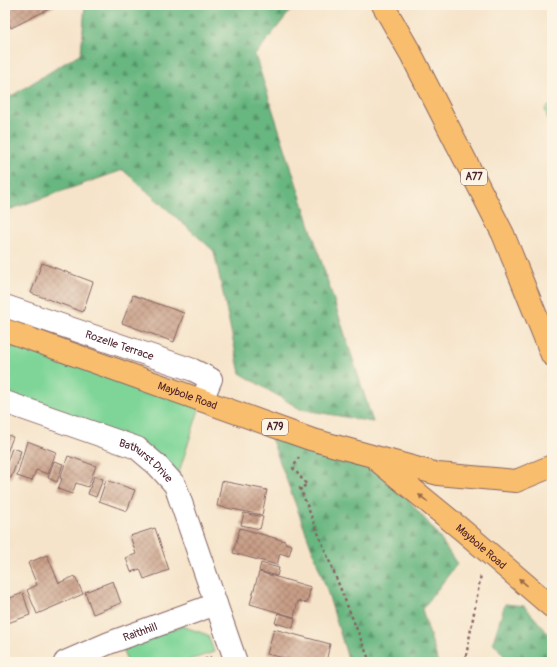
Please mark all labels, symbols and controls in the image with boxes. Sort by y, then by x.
road number: A77 [461,169,487,185]
street label: Rozelle Terrace [84,327,156,363]
street label: Maybole Road [156,379,219,412]
road number: A79 [262,419,288,435]
street label: Bathurst Drive [117,436,176,485]
one-way arrow [418,493,429,502]
street label: Maybole Road [453,521,509,572]
one-way arrow [517,577,528,586]
street label: Raithhill [121,619,159,644]

